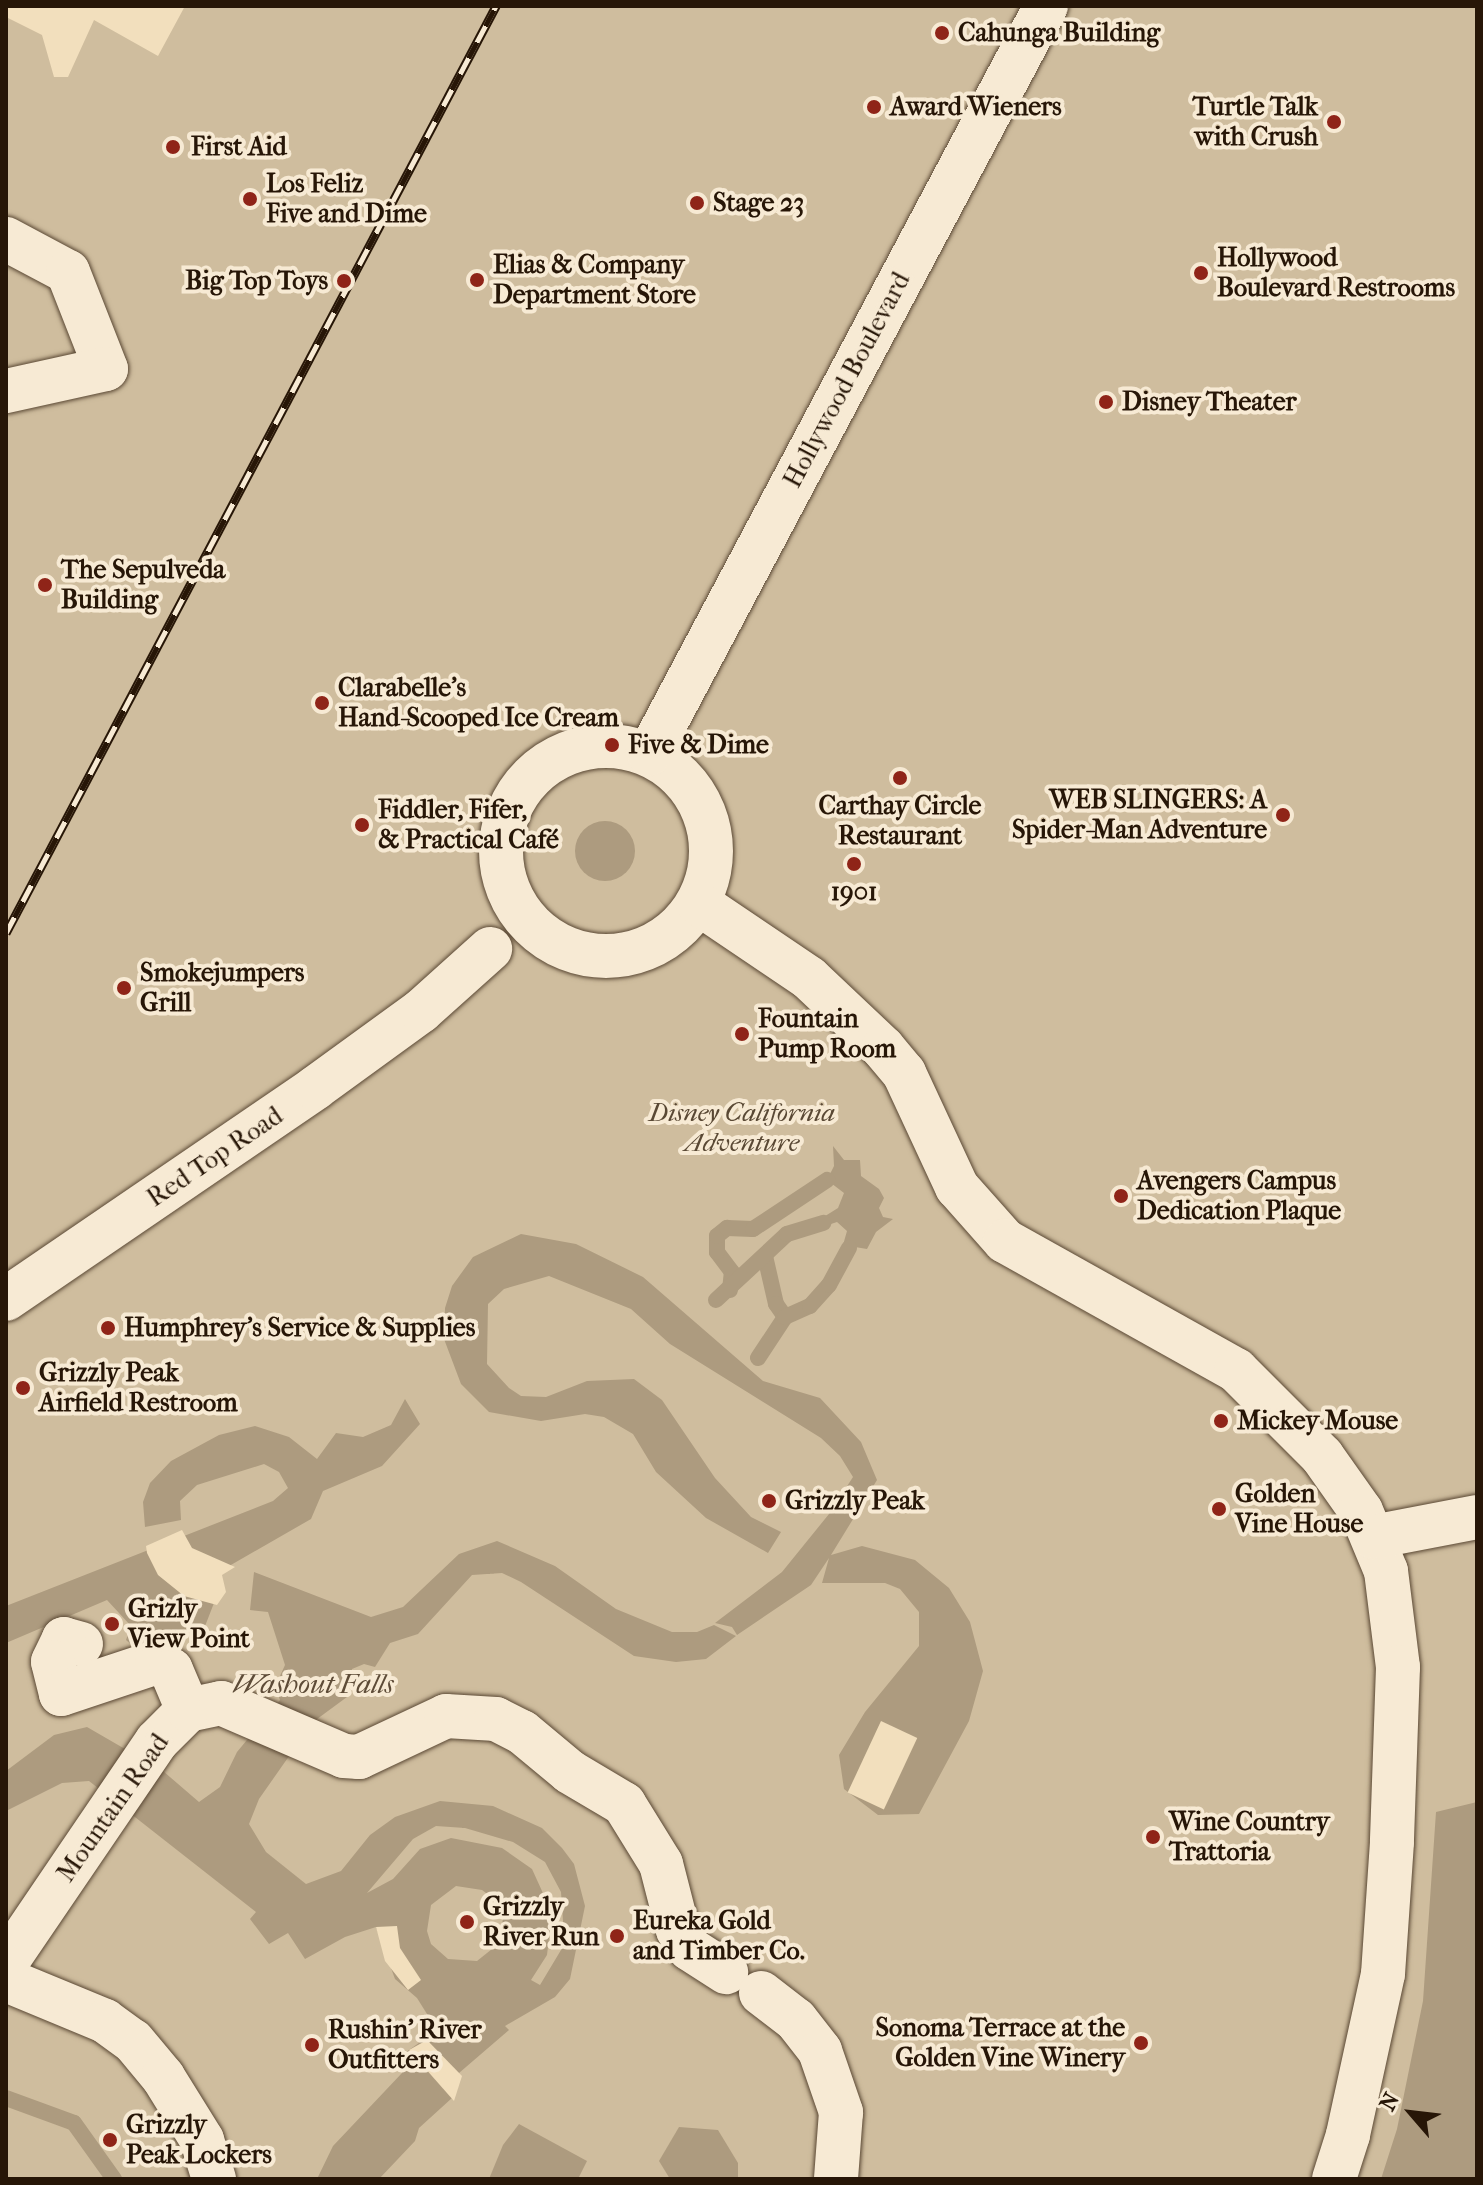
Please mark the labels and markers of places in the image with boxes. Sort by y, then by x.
place label: Cahunga Building [958,17,1160,49]
marker: Cahunga Building [933,24,951,42]
place label: Award Wieners [890,91,1062,123]
place label: Turtle Talk with Crush [1193,91,1318,152]
marker: Award Wieners [865,98,883,116]
marker: Turtle Talk with Crush [1325,113,1343,131]
place label: First Aid [191,131,287,163]
marker: First Aid [162,136,184,158]
place label: Los Feliz Five and Dime [266,168,427,230]
place label: Stage 23 [713,187,804,219]
marker: Los Feliz Five and Dime [241,190,259,208]
marker: Stage 23 [688,194,706,212]
place label: Hollywood Boulevard Restrooms [1217,242,1455,304]
place label: Elias & Company Department Store [493,249,696,310]
marker: Hollywood Boulevard Restrooms [1192,264,1210,282]
place label: Big Top Toys [185,265,328,297]
marker: Elias & Company Department Store [468,271,486,289]
marker: Big Top Toys [335,272,353,290]
place label: Disney Theater [1122,386,1297,418]
marker: Disney Theater [1097,393,1115,411]
place label: The Sepulveda Building [61,554,225,616]
marker: The Sepulveda Building [36,576,54,594]
place label: Clarabelle's Hand-Scooped Ice Cream [338,672,619,734]
marker: Clarabelle's Hand-Scooped Ice Cream [313,694,331,712]
place label: Five & Dime [628,729,769,761]
marker: Five & Dime [603,736,621,754]
marker: Carthay Circle Restaurant [891,769,909,787]
place label: WEB SLINGERS: A Spider-Man Adventure [1012,784,1267,846]
place label: Carthay Circle Restaurant [819,790,981,852]
place label: Fiddler, Fifer, & Practical Café [378,794,559,856]
marker: WEB SLINGERS: A Spider-Man Adventure [1274,806,1292,824]
marker: Fiddler, Fifer, & Practical Café [353,816,371,834]
marker: 1901 [845,855,863,873]
place label: 1901 [831,876,877,908]
place label: Smokejumpers Grill [140,957,304,1018]
marker: Smokejumpers Grill [115,979,133,997]
place label: Fountain Pump Room [758,1003,896,1064]
marker: Fountain Pump Room [733,1025,751,1043]
place label: Avengers Campus Dedication Plaque [1137,1165,1341,1226]
marker: Avengers Campus Dedication Plaque [1112,1187,1130,1205]
place label: Humphrey's Service & Supplies [124,1312,475,1344]
marker: Humphrey's Service & Supplies [99,1319,117,1337]
place label: Grizzly Peak Airfield Restroom [39,1357,238,1418]
marker: Grizzly Peak Airfield Restroom [14,1379,32,1397]
place label: Mickey Mouse [1237,1405,1398,1437]
marker: Mickey Mouse [1212,1412,1230,1430]
place label: Golden Vine House [1235,1478,1363,1540]
place label: Grizzly Peak [785,1485,925,1517]
marker: Grizzly Peak [760,1492,778,1510]
marker: Golden Vine House [1210,1500,1228,1518]
place label: Grizly View Point [128,1593,250,1654]
marker: Grizly View Point [103,1615,121,1633]
place label: Wine Country Trattoria [1169,1806,1330,1868]
marker: Wine Country Trattoria [1144,1828,1162,1846]
place label: Grizzly River Run [483,1891,599,1952]
place label: Eureka Gold and Timber Co. [633,1905,805,1966]
marker: Grizzly River Run [458,1913,476,1931]
marker: Eureka Gold and Timber Co. [608,1927,626,1945]
place label: Sonoma Terrace at the Golden Vine Winery [876,2012,1125,2074]
place label: Rushin' River Outfitters [328,2014,482,2076]
marker: Sonoma Terrace at the Golden Vine Winery [1132,2034,1150,2052]
marker: Rushin' River Outfitters [303,2036,321,2054]
place label: Grizzly Peak Lockers [126,2109,272,2170]
marker: Grizzly Peak Lockers [101,2131,119,2149]

